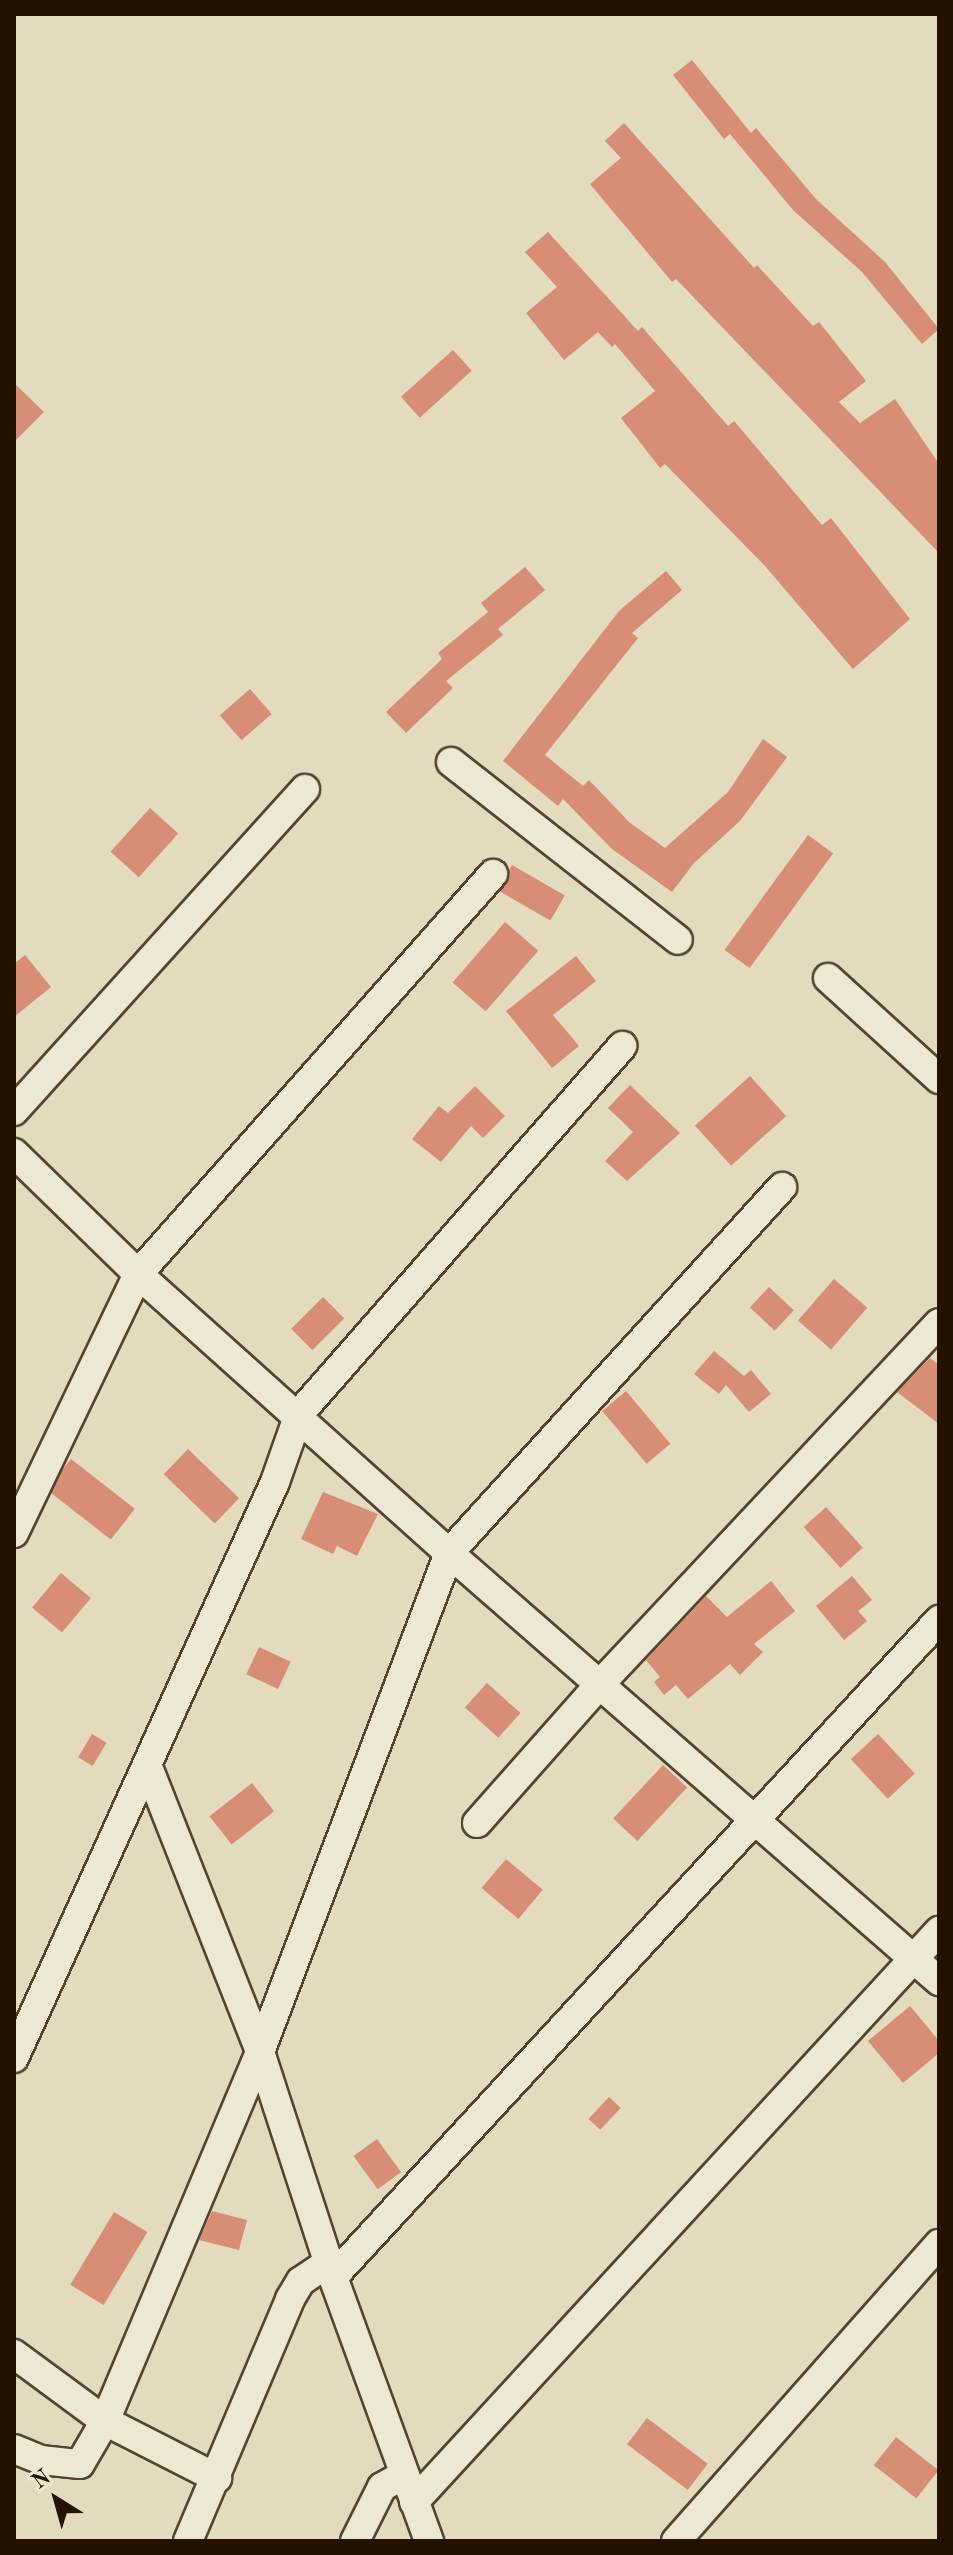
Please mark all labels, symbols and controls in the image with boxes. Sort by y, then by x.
north arrow [16,2459,96,2539]
text: N [28,2466,55,2494]

